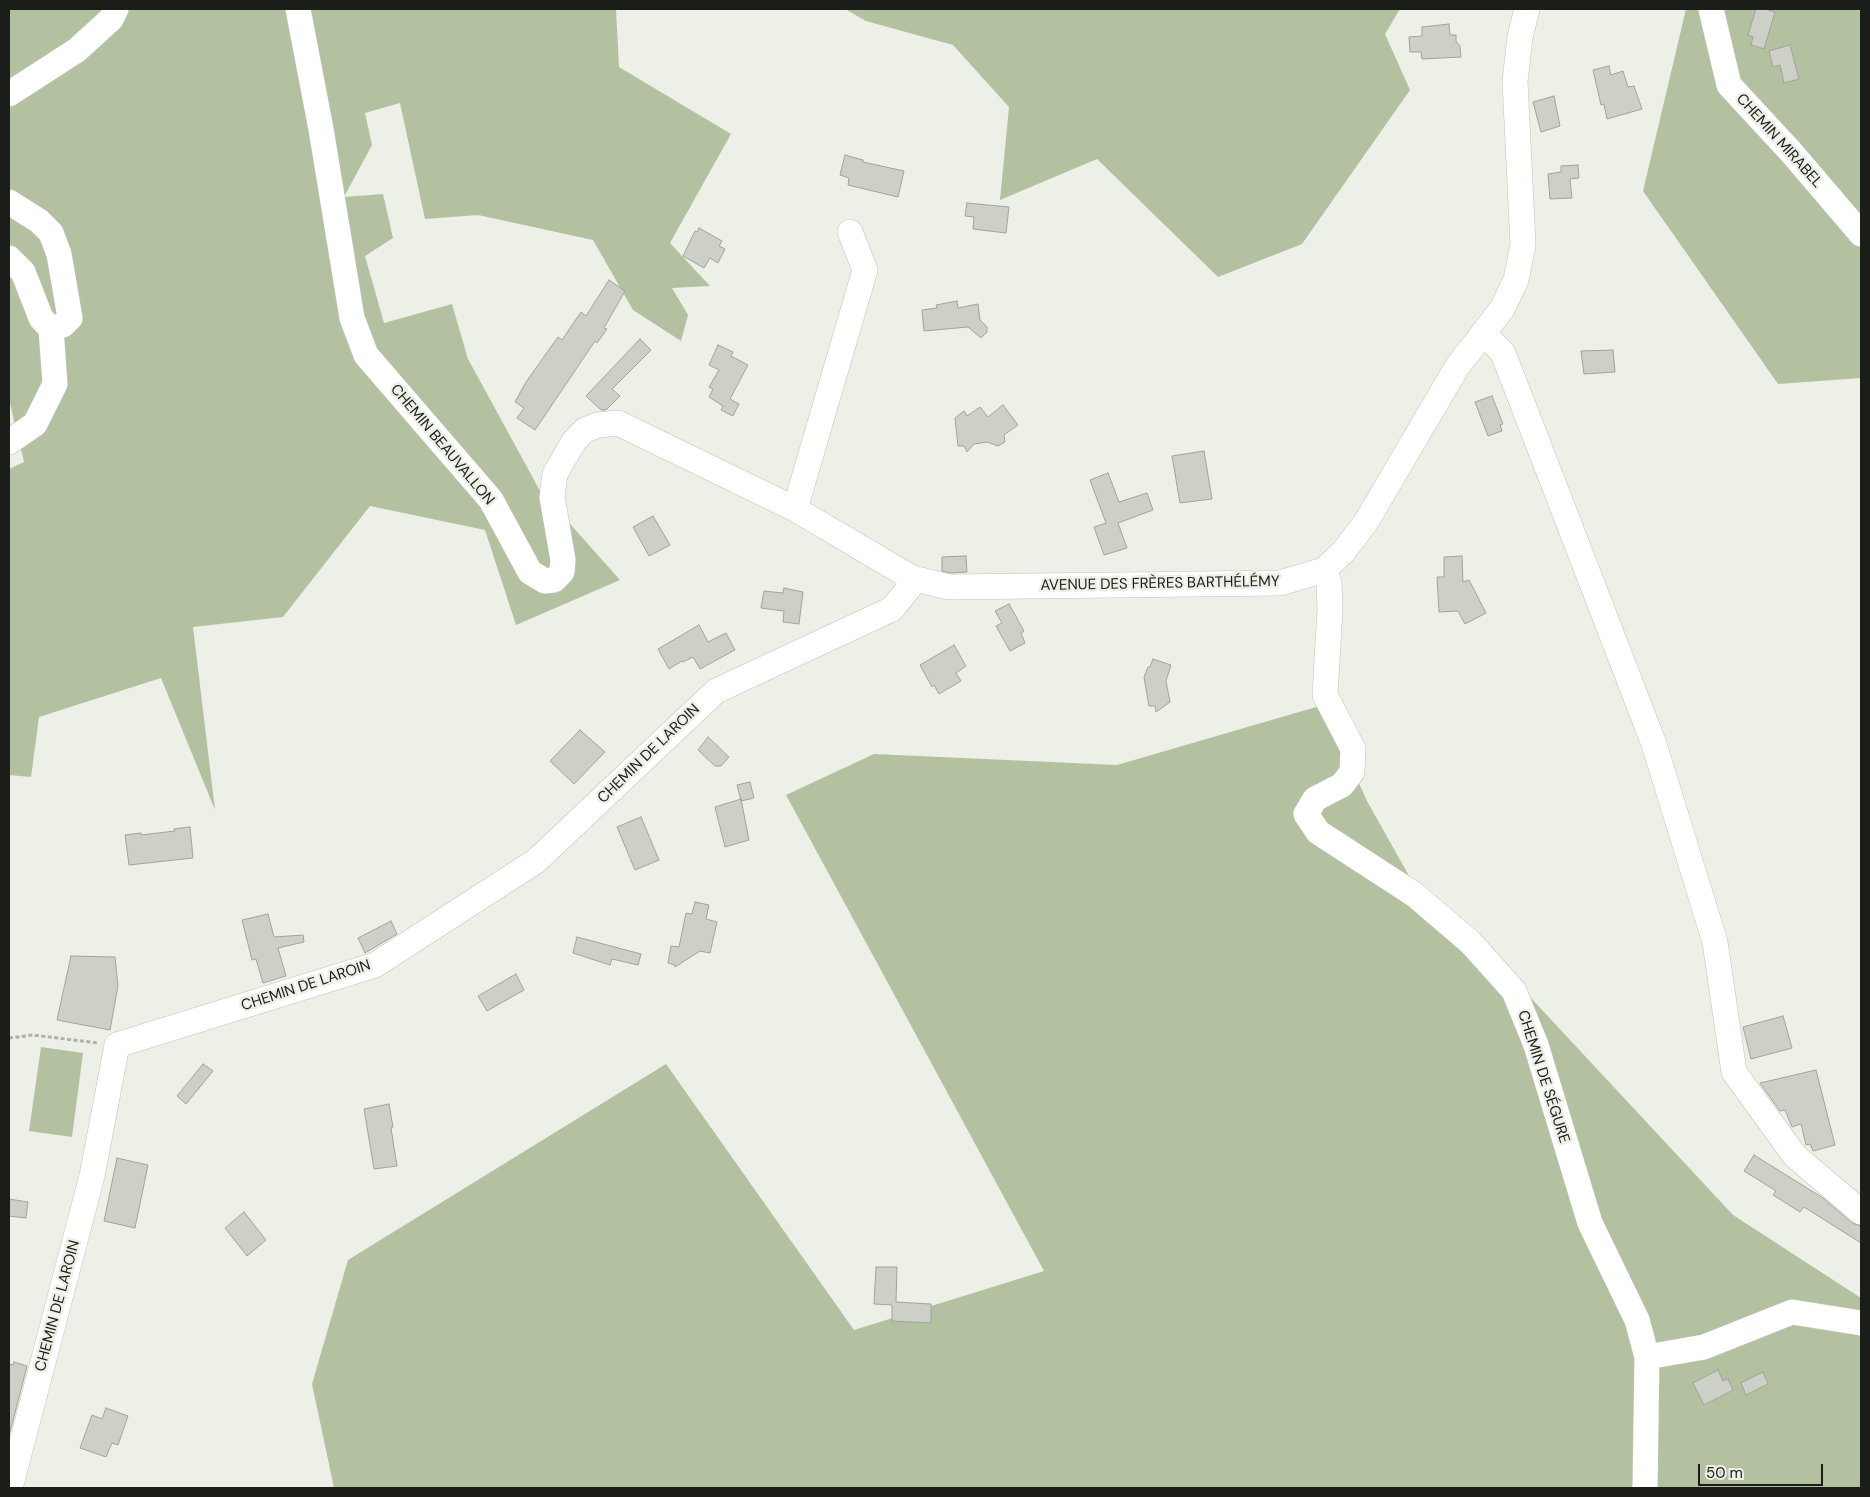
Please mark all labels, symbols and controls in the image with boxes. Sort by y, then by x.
street label: CHEMIN MIRABEL [1732,90,1826,192]
street label: CHEMIN BEAUVALLON [386,381,498,509]
street label: AVENUE DES FRÈRES BARTHÉLÉMY [1040,573,1280,595]
street label: CHEMIN DE LAROIN [594,701,704,807]
street label: CHEMIN DE LAROIN [239,957,373,1015]
street label: CHEMIN DE SÉGURE [1513,1008,1573,1146]
street label: CHEMIN DE LAROIN [32,1238,84,1374]
scale bar [1700,1454,1825,1486]
text: 50 m [1706,1463,1743,1483]

